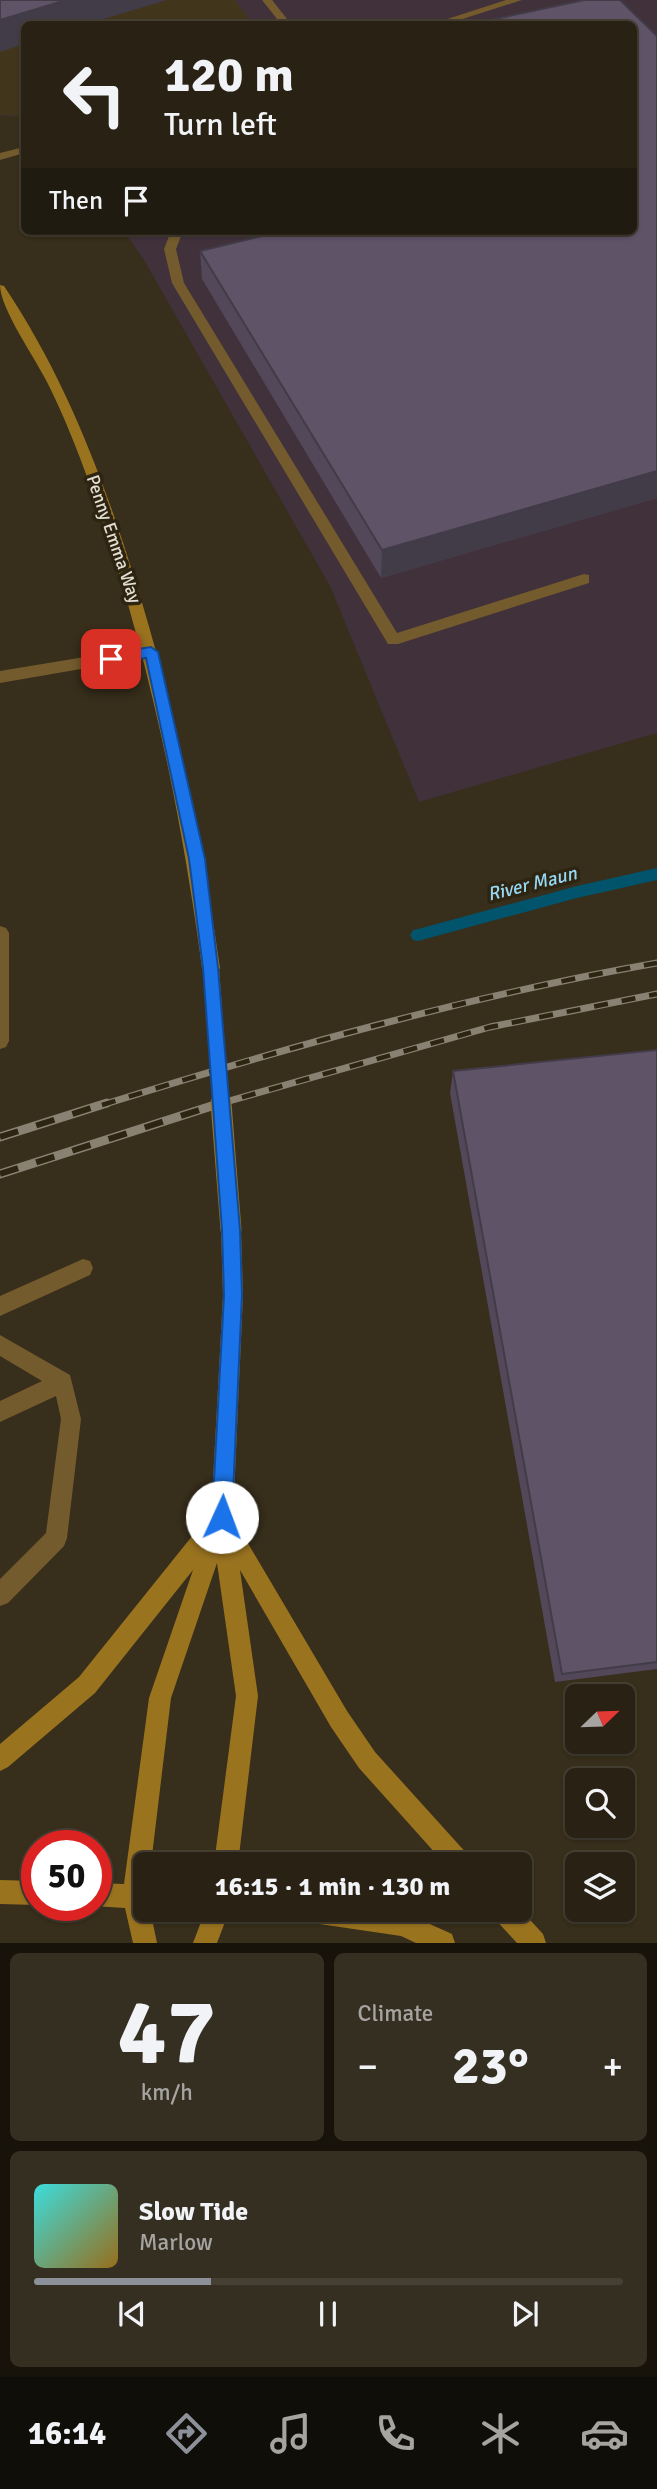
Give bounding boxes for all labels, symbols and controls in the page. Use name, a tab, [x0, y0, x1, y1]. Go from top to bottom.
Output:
text: 120 m	[164, 45, 294, 105]
icon: left	[49, 49, 140, 140]
text: Turn left	[164, 105, 277, 144]
icon: arrive	[117, 182, 155, 220]
text: Then	[49, 185, 103, 217]
street label: Penny Emma Way	[82, 472, 146, 607]
pin	[81, 629, 141, 689]
icon: arrive	[92, 640, 130, 678]
water label: River Maun	[485, 861, 580, 907]
position arrow	[185, 1480, 259, 1554]
north arrow	[565, 1684, 635, 1754]
map controls	[565, 1684, 635, 1922]
button: search	[565, 1768, 635, 1838]
speed limit sign: 50	[21, 1830, 112, 1921]
button: layers	[565, 1852, 635, 1922]
text: 16:15 · 1 min · 130 m	[215, 1871, 450, 1903]
text: 47	[118, 1976, 216, 2089]
text: Climate	[358, 1999, 433, 2028]
text: 23°	[452, 2034, 529, 2098]
text: −	[358, 2043, 378, 2090]
text: +	[602, 2043, 623, 2090]
text: km/h	[141, 2078, 193, 2107]
text: Slow Tide	[139, 2196, 248, 2228]
text: Marlow	[139, 2228, 213, 2257]
icon: previous	[113, 2295, 151, 2333]
icon: pause	[309, 2295, 347, 2333]
icon: next	[506, 2295, 544, 2333]
icon: directions	[162, 2409, 211, 2458]
icon: music	[266, 2409, 315, 2458]
icon: phone	[371, 2409, 420, 2458]
icon: climate	[476, 2409, 525, 2458]
icon: car	[580, 2409, 629, 2458]
text: 16:14	[28, 2414, 106, 2453]

